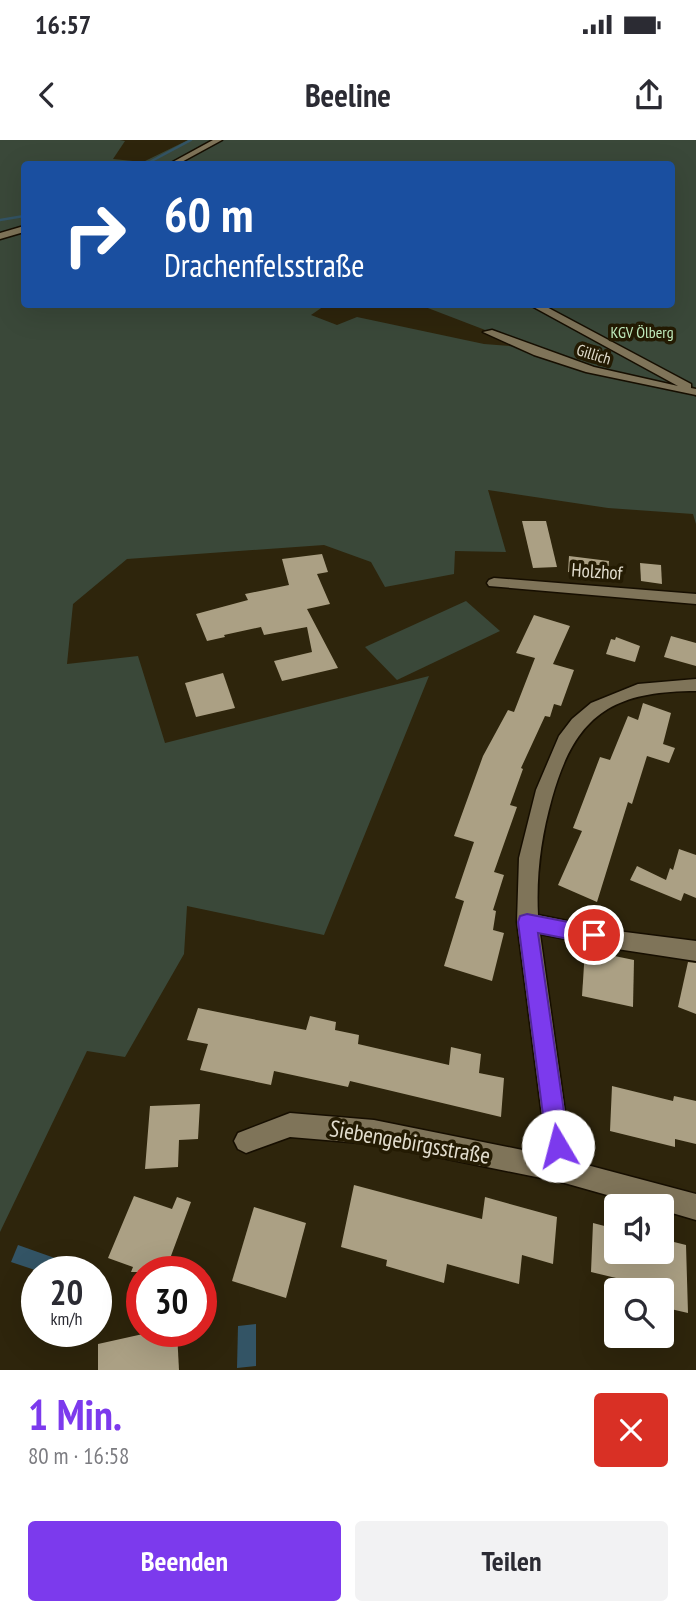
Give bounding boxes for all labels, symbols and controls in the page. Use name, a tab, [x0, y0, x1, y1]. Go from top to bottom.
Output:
text: 16:57	[35, 8, 91, 41]
text: Beeline	[305, 74, 391, 116]
icon: back	[28, 76, 66, 114]
icon: share	[630, 76, 668, 114]
text: 60 m	[164, 182, 253, 246]
icon: right	[49, 189, 140, 280]
text: Drachenfelsstraße	[164, 244, 365, 286]
park label: KGV Ölberg	[610, 322, 674, 342]
street label: Gillich	[574, 339, 614, 369]
street label: Holzhof	[571, 557, 624, 585]
pin	[564, 905, 624, 965]
icon: arrive	[575, 916, 613, 954]
position arrow	[521, 1109, 595, 1183]
street label: Siebengebirgsstraße	[327, 1113, 493, 1170]
map controls	[604, 1194, 674, 1348]
button: sound	[604, 1194, 674, 1264]
speed limit sign: 30	[126, 1256, 217, 1347]
text: 20	[50, 1269, 83, 1315]
button: search	[604, 1278, 674, 1348]
text: km/h	[51, 1307, 82, 1330]
text: 1 Min.	[28, 1387, 122, 1442]
button: close	[594, 1393, 668, 1467]
text: 80 m · 16:58	[28, 1441, 129, 1470]
button: Beenden	[28, 1521, 341, 1601]
button: Teilen	[355, 1521, 668, 1601]

